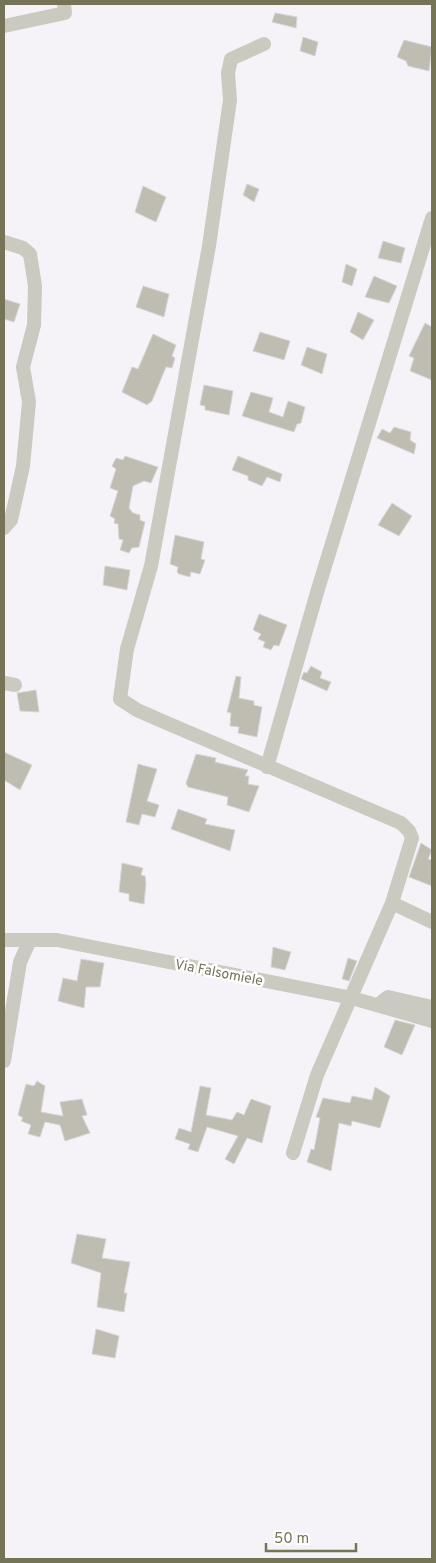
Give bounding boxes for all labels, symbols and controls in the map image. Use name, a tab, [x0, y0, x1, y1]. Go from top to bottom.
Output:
street label: Via Falsomiele	[173, 957, 264, 990]
scale bar	[266, 1520, 356, 1552]
text: 50 m	[274, 1530, 309, 1549]

